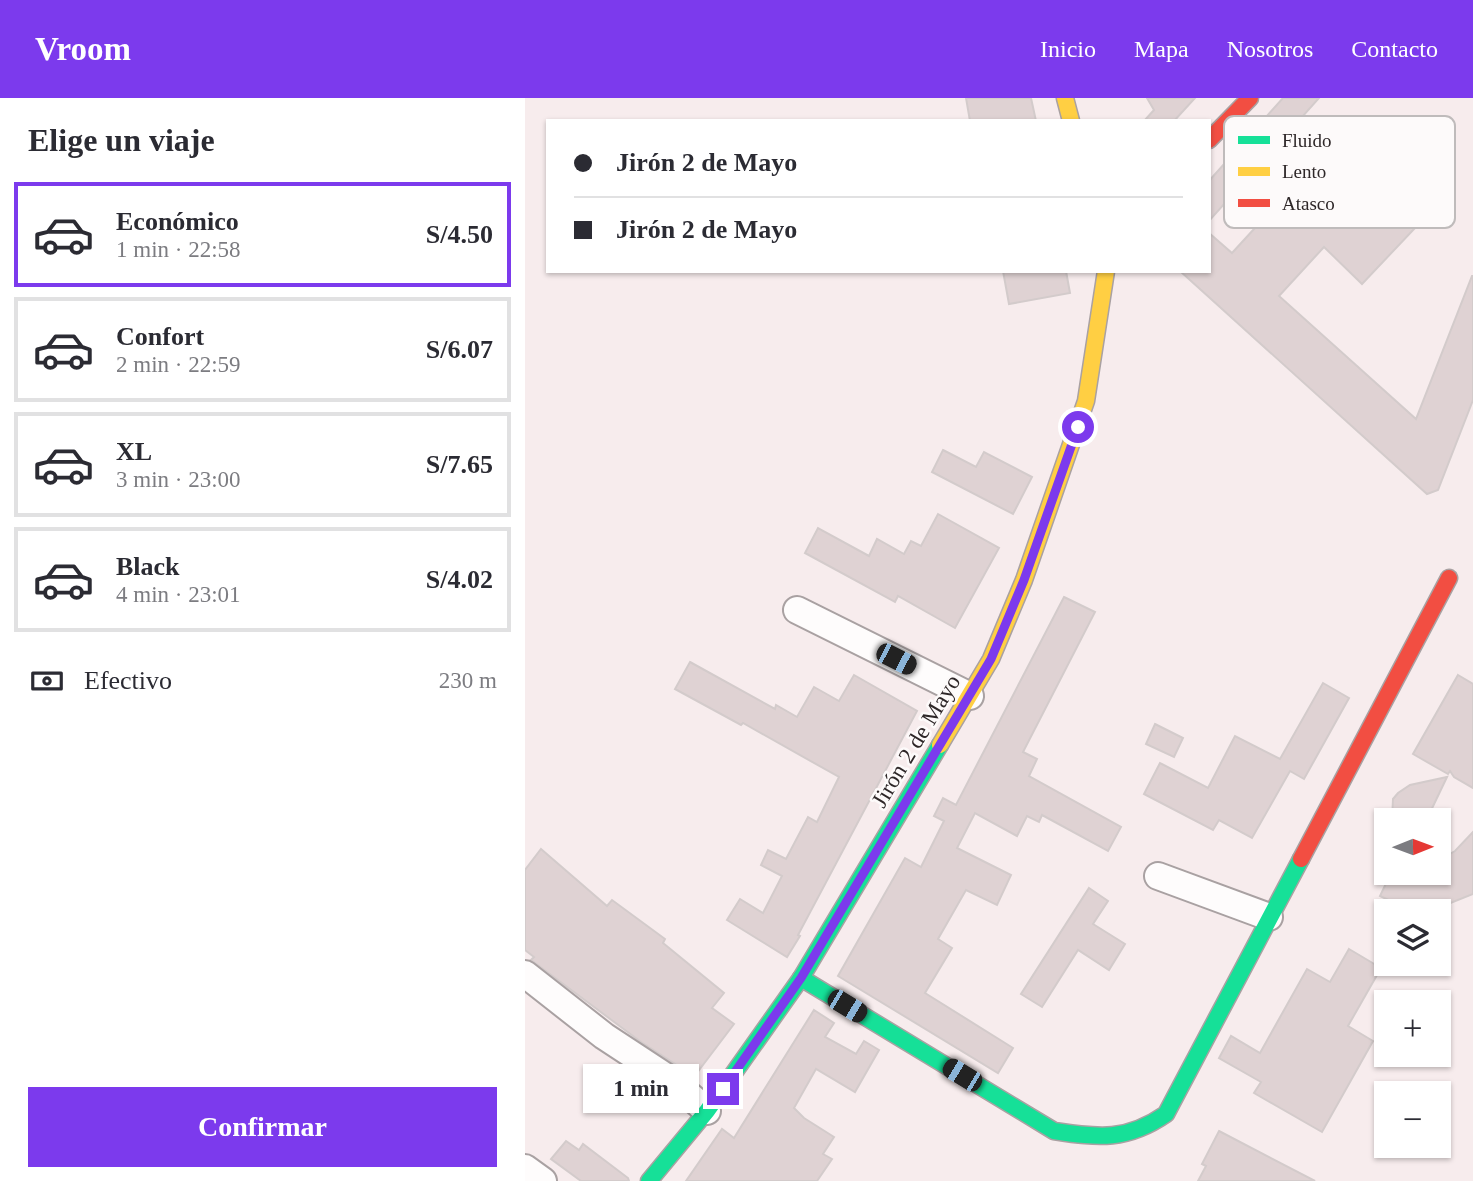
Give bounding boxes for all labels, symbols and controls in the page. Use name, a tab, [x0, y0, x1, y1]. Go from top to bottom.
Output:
text: Vroom	[35, 31, 131, 67]
text: Inicio	[1040, 36, 1096, 62]
text: Mapa	[1134, 36, 1189, 62]
text: Nosotros	[1227, 36, 1313, 62]
text: Contacto	[1351, 36, 1438, 62]
legend	[1224, 116, 1455, 228]
text: Elige un viaje	[28, 122, 215, 158]
text: Fluido	[1282, 130, 1332, 151]
text: Jirón 2 de Mayo	[616, 148, 797, 177]
text: Lento	[1282, 161, 1326, 182]
text: Atasco	[1282, 193, 1335, 214]
icon: car	[32, 203, 95, 266]
text: Económico	[116, 207, 239, 236]
text: Jirón 2 de Mayo	[616, 215, 797, 244]
text: S/4.50	[426, 220, 493, 249]
text: 1 min · 22:58	[116, 237, 241, 262]
icon: car	[32, 318, 95, 381]
text: Confort	[116, 322, 204, 351]
text: S/6.07	[426, 335, 493, 364]
text: 2 min · 22:59	[116, 352, 241, 377]
route start	[1062, 411, 1094, 443]
icon: car	[32, 433, 95, 496]
text: XL	[116, 437, 152, 466]
text: S/7.65	[426, 450, 493, 479]
text: 3 min · 23:00	[116, 467, 241, 492]
icon: car	[32, 548, 95, 611]
text: Black	[116, 552, 180, 581]
text: S/4.02	[426, 565, 493, 594]
text: 4 min · 23:01	[116, 582, 241, 607]
car	[873, 640, 920, 678]
icon: cash	[28, 662, 66, 700]
text: Efectivo	[84, 666, 172, 695]
text: 230 m	[439, 668, 497, 693]
street label: Jirón 2 de Mayo	[867, 670, 965, 812]
north arrow	[1374, 808, 1451, 886]
map controls	[1374, 808, 1451, 1158]
button: layers	[1374, 899, 1451, 976]
car	[824, 986, 871, 1026]
button: +	[1374, 990, 1451, 1067]
car	[939, 1055, 986, 1095]
callout: 1 min	[583, 1065, 699, 1114]
route end	[707, 1073, 739, 1105]
text: 1 min	[613, 1076, 669, 1101]
button: −	[1374, 1081, 1451, 1158]
button: Confirmar	[28, 1087, 497, 1167]

